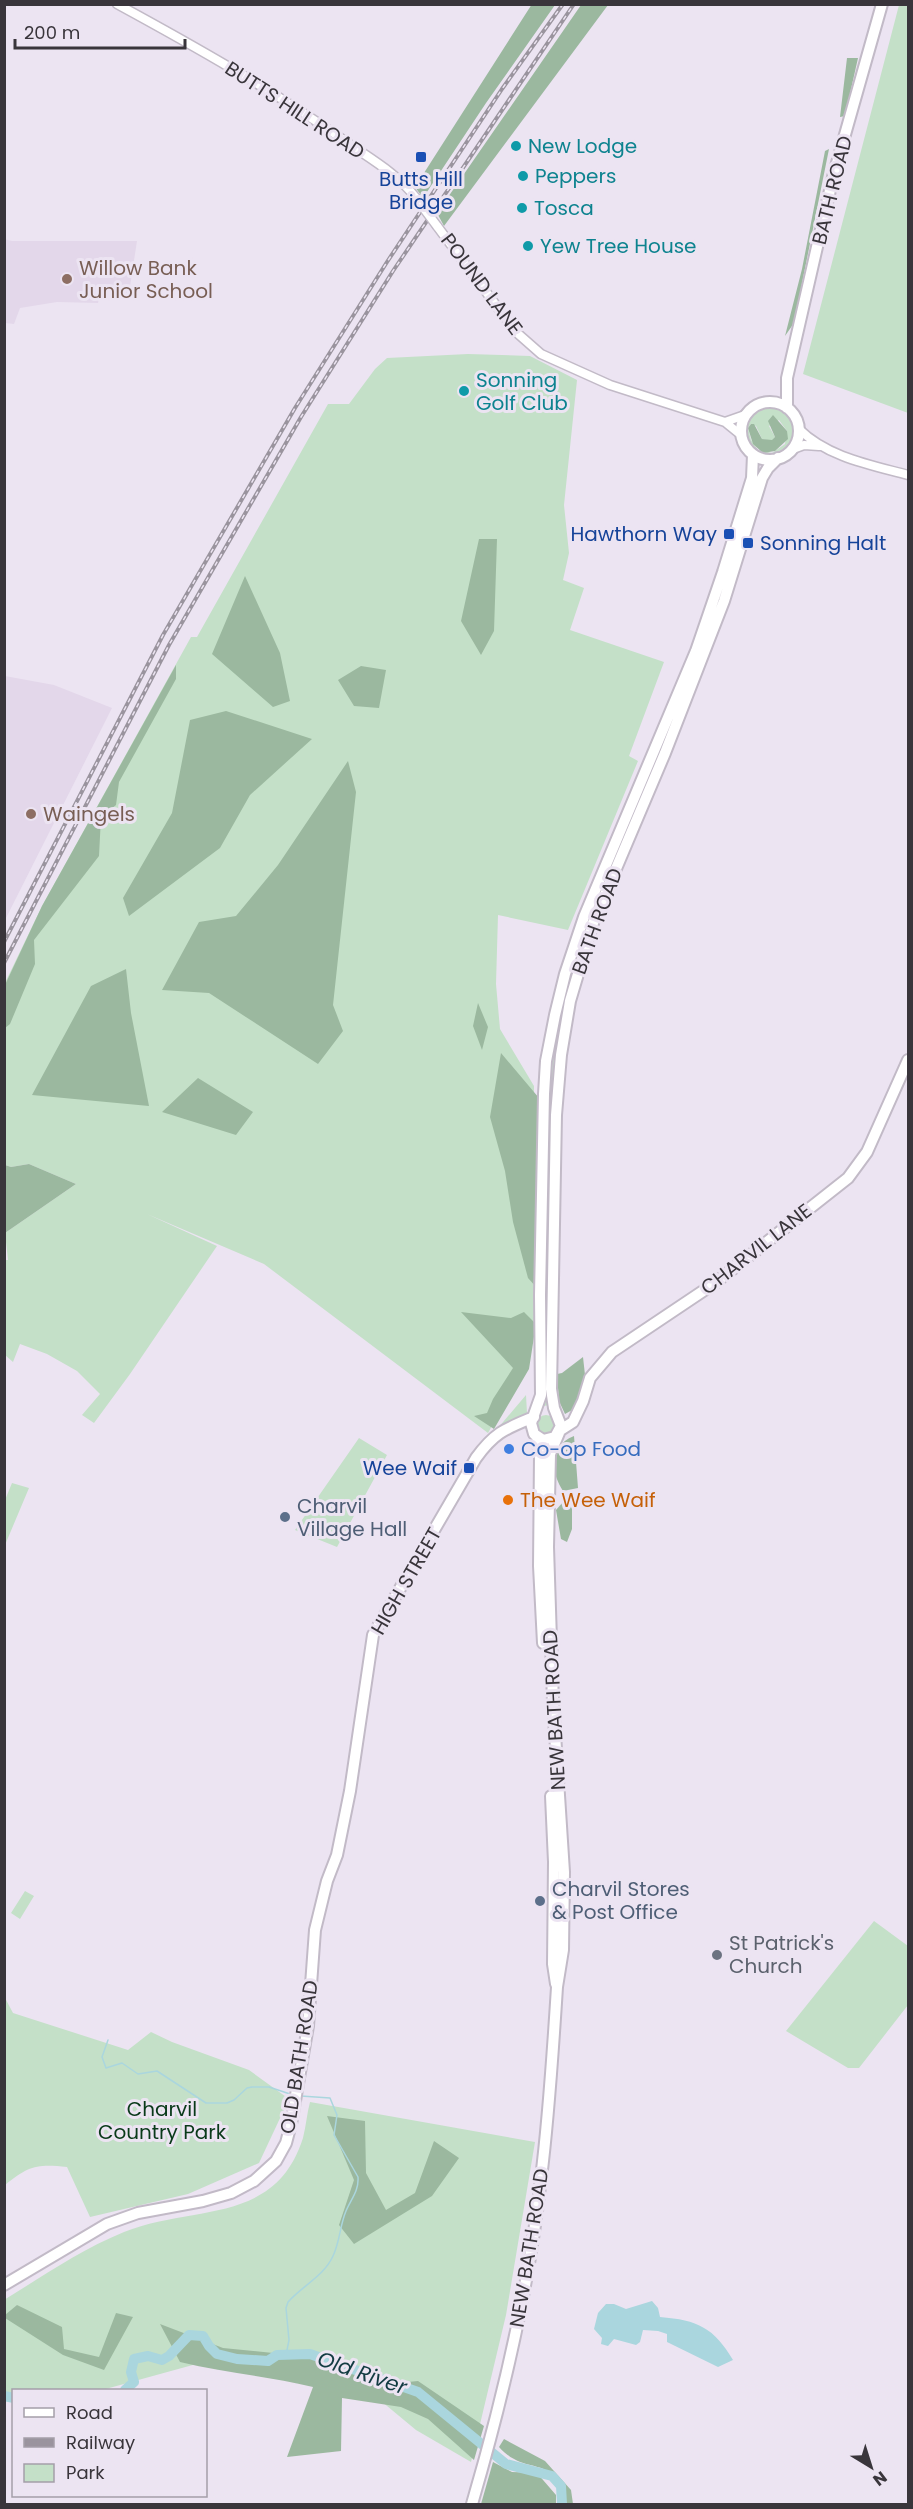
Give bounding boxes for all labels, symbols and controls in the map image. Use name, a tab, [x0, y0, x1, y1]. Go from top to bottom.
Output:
scale bar	[15, 12, 184, 50]
text: 200 m	[24, 20, 80, 45]
street label: BUTTS HILL ROAD	[220, 54, 370, 166]
place label: New Lodge	[528, 132, 637, 160]
street label: BATH ROAD	[805, 133, 859, 247]
marker: New Lodge	[509, 139, 523, 153]
marker: Butts Hill Bridge	[414, 150, 428, 164]
place label: Peppers	[535, 162, 616, 190]
place label: Butts Hill Bridge	[379, 165, 463, 216]
marker: Peppers	[516, 169, 530, 183]
place label: Tosca	[534, 194, 594, 222]
marker: Tosca	[515, 201, 529, 215]
street label: POUND LANE	[434, 227, 530, 341]
place label: Yew Tree House	[540, 232, 697, 260]
marker: Yew Tree House	[521, 239, 535, 253]
place label: Willow Bank Junior School	[79, 254, 213, 305]
marker: Willow Bank Junior School	[60, 272, 74, 286]
place label: Sonning Golf Club	[476, 366, 568, 417]
marker: Sonning Golf Club	[457, 384, 471, 398]
place label: Hawthorn Way	[570, 520, 717, 548]
marker: Hawthorn Way	[722, 527, 736, 541]
place label: Sonning Halt	[760, 529, 886, 557]
marker: Sonning Halt	[741, 536, 755, 550]
place label: Waingels	[43, 800, 135, 828]
marker: Waingels	[24, 807, 38, 821]
street label: BATH ROAD	[565, 864, 629, 978]
street label: CHARVIL LANE	[695, 1197, 817, 1301]
place label: Co-op Food	[521, 1435, 641, 1463]
marker: Co-op Food	[502, 1442, 516, 1456]
place label: Wee Waif	[363, 1454, 457, 1482]
marker: Wee Waif	[462, 1461, 476, 1475]
place label: The Wee Waif	[520, 1486, 656, 1514]
place label: Charvil Village Hall	[297, 1492, 407, 1543]
marker: The Wee Waif	[501, 1493, 515, 1507]
marker: Charvil Village Hall	[278, 1510, 292, 1524]
street label: HIGH STREET	[364, 1522, 448, 1640]
street label: NEW BATH ROAD	[536, 1629, 572, 1791]
place label: Charvil Stores & Post Office	[552, 1875, 690, 1926]
marker: Charvil Stores & Post Office	[533, 1894, 547, 1908]
place label: St Patrick's Church	[729, 1929, 834, 1980]
marker: St Patrick's Church	[710, 1948, 724, 1962]
street label: OLD BATH ROAD	[273, 1978, 325, 2136]
park label: Charvil Country Park	[98, 2095, 227, 2146]
street label: NEW BATH ROAD	[503, 2167, 555, 2329]
water label: Old River	[314, 2344, 412, 2402]
legend	[12, 2389, 207, 2497]
text: Road	[66, 2400, 113, 2425]
text: Railway	[66, 2430, 135, 2455]
north arrow	[841, 2437, 901, 2497]
text: Park	[66, 2460, 105, 2485]
text: N	[868, 2466, 892, 2491]

